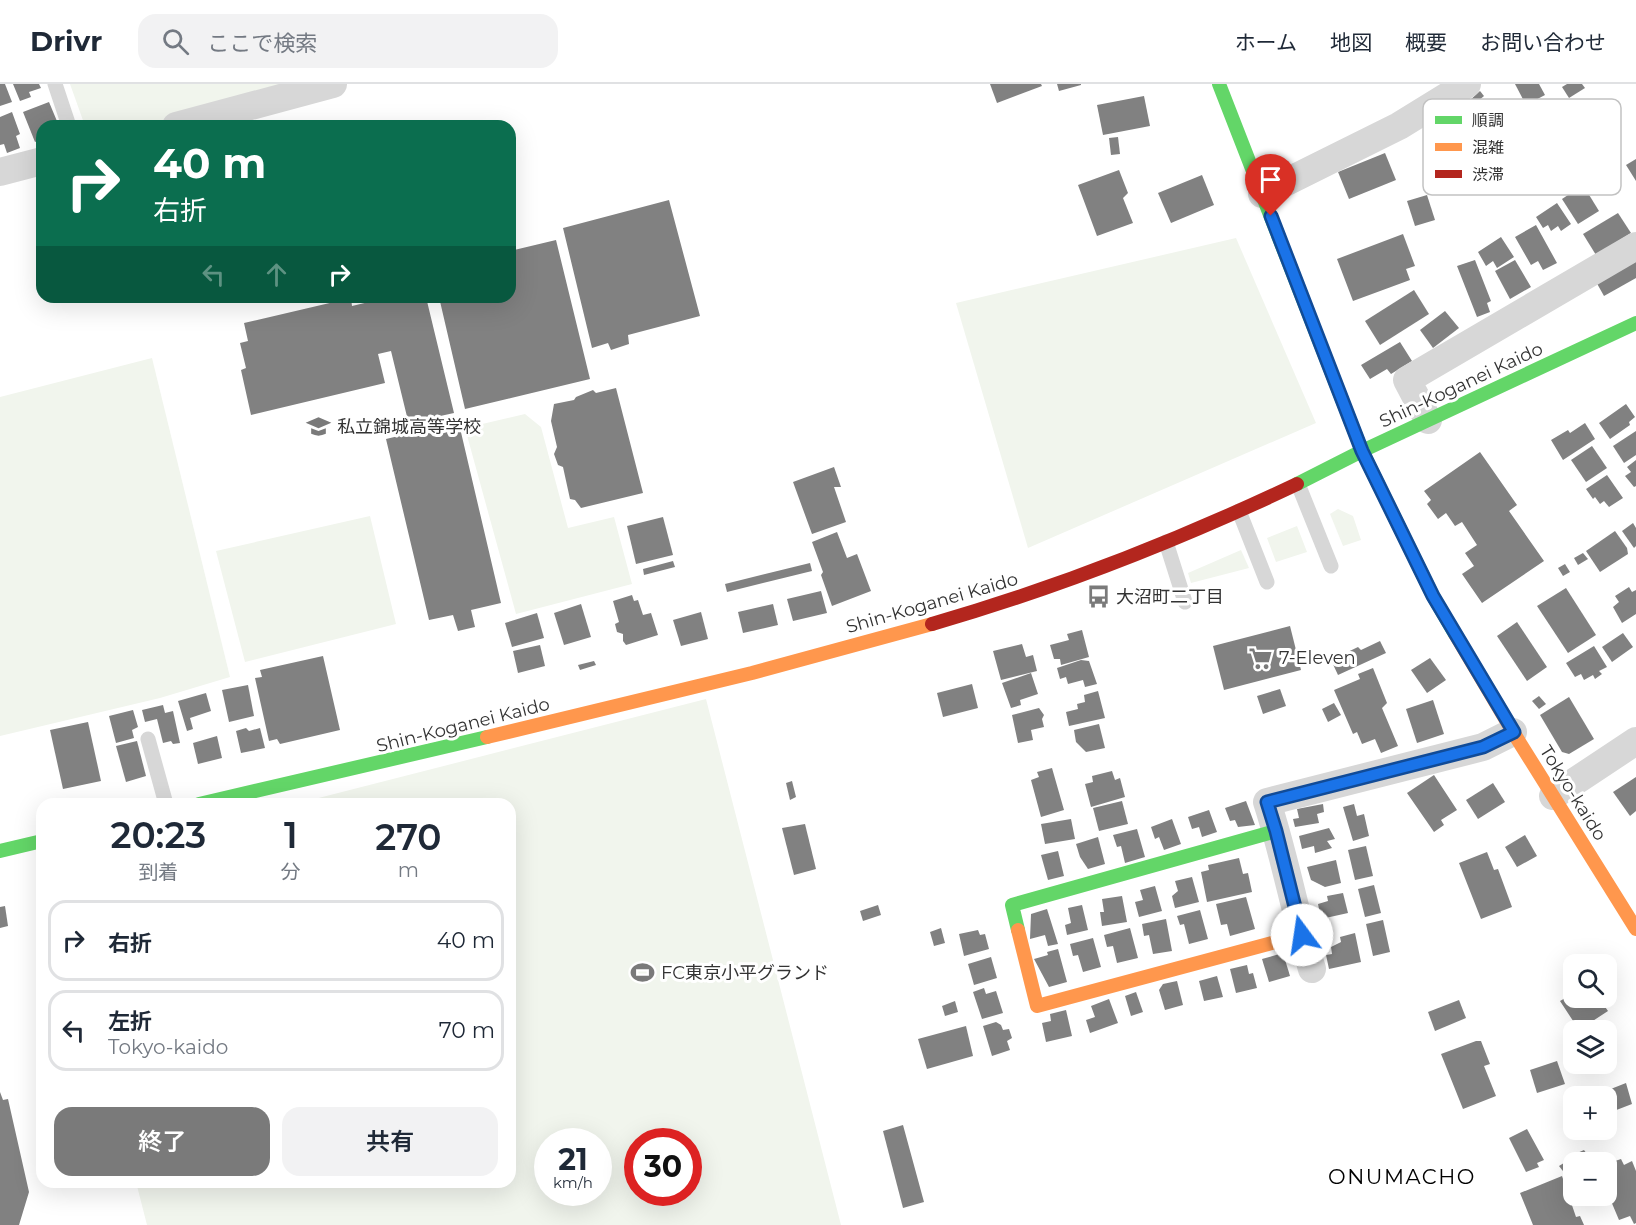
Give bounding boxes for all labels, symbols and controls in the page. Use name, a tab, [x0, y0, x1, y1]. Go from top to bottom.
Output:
search box	[138, 14, 558, 68]
text: Drivr	[30, 24, 102, 58]
icon: search	[159, 25, 192, 58]
text: ここで検索	[207, 30, 317, 57]
text: ホーム	[1235, 30, 1297, 55]
text: 地図	[1330, 30, 1372, 55]
text: 概要	[1405, 30, 1447, 55]
text: お問い合わせ	[1480, 30, 1606, 55]
legend	[1423, 99, 1621, 195]
text: 順調	[1472, 111, 1504, 130]
text: 40 m	[153, 137, 266, 189]
text: 混雑	[1472, 138, 1504, 157]
icon: right	[54, 144, 132, 222]
pin	[1245, 154, 1296, 216]
icon: arrive	[1254, 163, 1287, 196]
text: 渋滞	[1472, 165, 1504, 184]
text: 右折	[153, 194, 207, 227]
icon: left	[197, 258, 230, 291]
icon: ahead	[260, 258, 293, 291]
icon: right	[323, 258, 356, 291]
street label: Shin-Koganei Kaido	[1376, 337, 1546, 433]
school or university icon: 私立錦城高等学校	[306, 414, 332, 440]
place label: 私立錦城高等学校	[337, 416, 481, 438]
street label: Shin-Koganei Kaido	[843, 568, 1021, 638]
bus stop icon: 大沼町二丁目	[1085, 584, 1111, 610]
place label: 大沼町二丁目	[1116, 586, 1224, 608]
supermarket icon: 7-Eleven	[1248, 645, 1274, 671]
place label: 7-Eleven	[1279, 647, 1356, 669]
street label: Shin-Koganei Kaido	[374, 693, 552, 757]
street label: Tokyo-kaido	[1535, 741, 1611, 845]
text: 20:23	[110, 813, 206, 857]
text: 1	[284, 813, 298, 857]
text: 270	[375, 815, 442, 859]
text: m	[398, 858, 419, 882]
text: 到着	[138, 860, 178, 884]
text: 分	[281, 860, 301, 884]
position arrow	[1270, 903, 1334, 967]
icon: right	[57, 924, 90, 957]
text: 40 m	[437, 927, 495, 954]
text: 右折	[108, 930, 152, 957]
map controls	[1563, 954, 1617, 1206]
button: search	[1563, 954, 1617, 1008]
sports icon: FC東京小平グランド	[630, 960, 656, 986]
place label: FC東京小平グランド	[661, 962, 829, 984]
text: 左折	[108, 1008, 152, 1035]
icon: left	[57, 1014, 90, 1047]
text: 70 m	[439, 1017, 495, 1044]
button: layers	[1563, 1020, 1617, 1074]
text: Tokyo-kaido	[108, 1035, 228, 1059]
button: +	[1563, 1086, 1617, 1140]
button: 終了	[54, 1107, 270, 1176]
button: 共有	[282, 1107, 498, 1176]
speed limit sign: 30	[624, 1128, 702, 1206]
text: 21	[558, 1141, 588, 1178]
button: −	[1563, 1152, 1617, 1206]
district label: ONUMACHO	[1328, 1164, 1476, 1189]
text: km/h	[553, 1173, 593, 1192]

